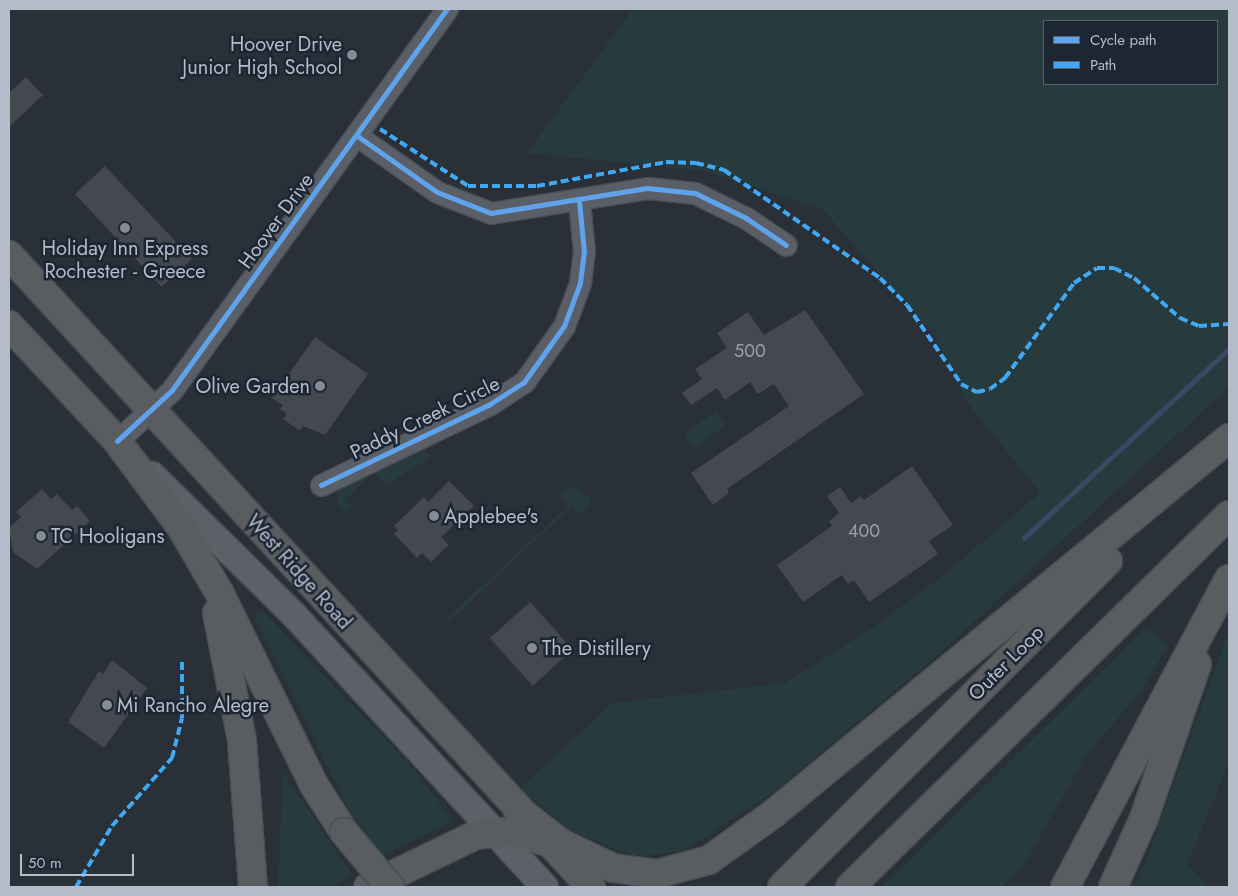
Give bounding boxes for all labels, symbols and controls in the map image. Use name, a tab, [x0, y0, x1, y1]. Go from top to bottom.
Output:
legend	[1043, 20, 1218, 85]
text: Cycle path	[1090, 29, 1157, 51]
place label: Hoover Drive Junior High School	[182, 32, 342, 79]
marker: Hoover Drive Junior High School	[346, 49, 358, 61]
text: Path	[1090, 54, 1116, 76]
street label: Hoover Drive	[233, 169, 319, 273]
marker: Holiday Inn Express Rochester - Greece	[119, 222, 131, 234]
place label: Holiday Inn Express Rochester - Greece	[42, 236, 208, 283]
house number: 500	[734, 340, 766, 362]
street label: Paddy Creek Circle	[346, 371, 504, 465]
place label: Olive Garden	[195, 374, 310, 398]
marker: Olive Garden	[314, 380, 326, 392]
place label: Applebee's	[444, 504, 538, 528]
street label: West Ridge Road	[241, 510, 357, 634]
marker: Applebee's	[428, 510, 440, 522]
house number: 400	[848, 520, 880, 542]
place label: TC Hooligans	[51, 524, 165, 548]
marker: TC Hooligans	[35, 530, 47, 542]
street label: Outer Loop	[963, 620, 1049, 706]
place label: The Distillery	[542, 636, 651, 660]
marker: The Distillery	[526, 642, 538, 654]
place label: Mi Rancho Alegre	[117, 693, 269, 717]
marker: Mi Rancho Alegre	[101, 699, 113, 711]
scale bar	[22, 844, 136, 876]
text: 50 m	[28, 852, 62, 874]

